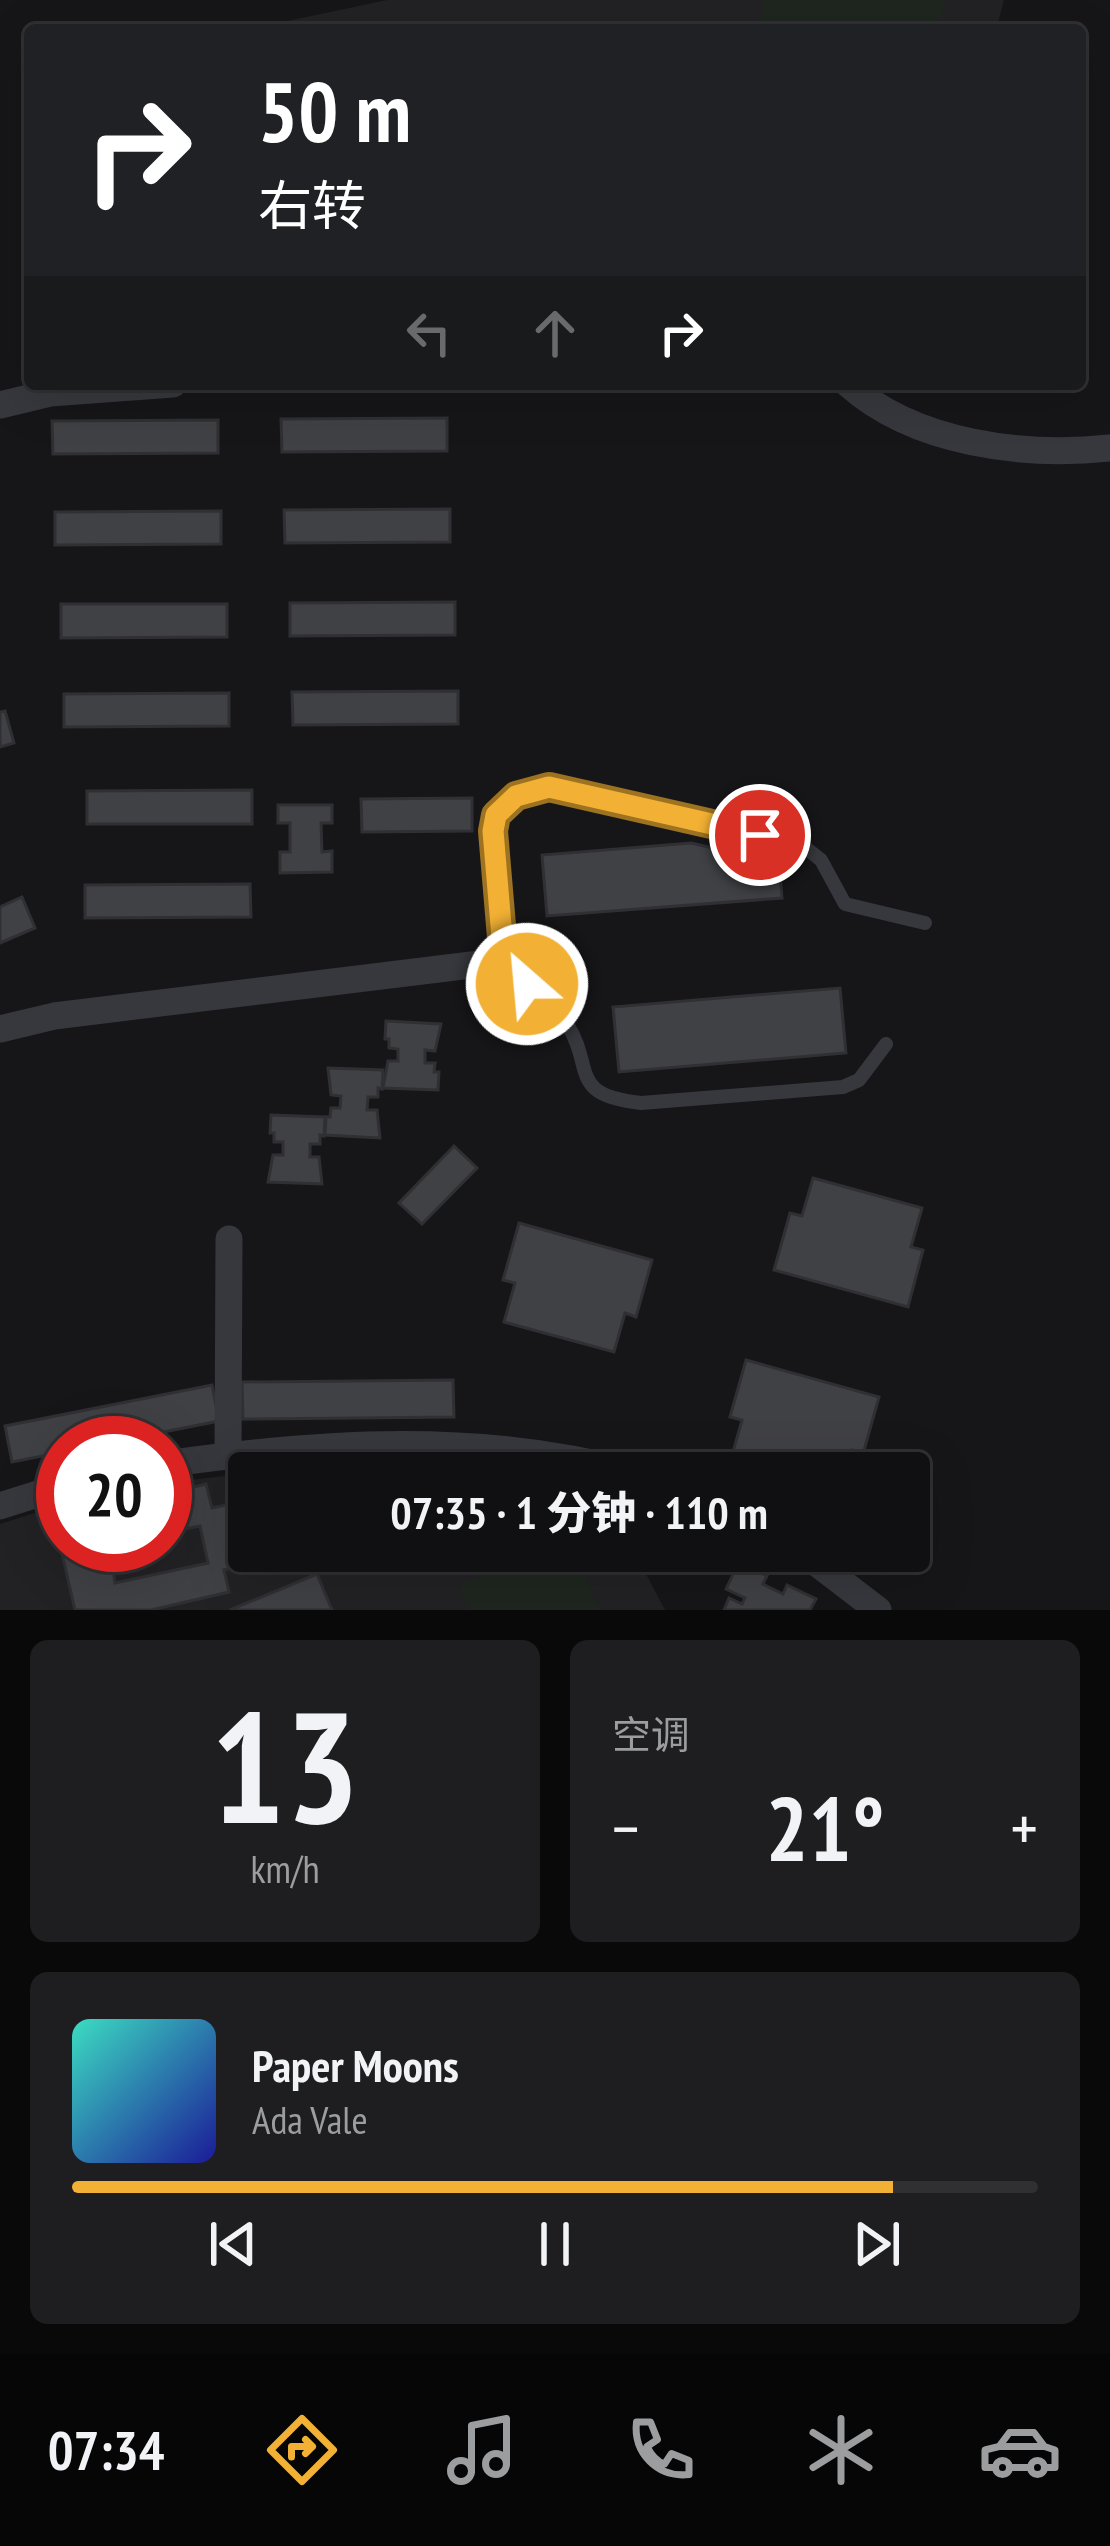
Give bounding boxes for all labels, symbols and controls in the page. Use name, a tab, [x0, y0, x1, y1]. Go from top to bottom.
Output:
text: 50 m	[258, 56, 411, 165]
icon: right	[60, 72, 216, 228]
text: 右转	[258, 170, 366, 240]
icon: left	[396, 300, 462, 366]
icon: ahead	[522, 300, 588, 366]
icon: right	[648, 300, 714, 366]
pin	[709, 784, 811, 886]
icon: arrive	[727, 802, 793, 868]
position arrow	[464, 921, 590, 1047]
speed limit sign: 20	[36, 1416, 192, 1572]
text: 07:35 · 1 分钟 · 110 m	[390, 1483, 768, 1541]
text: 13	[210, 1664, 360, 1866]
text: 空调	[612, 1709, 690, 1760]
text: 21°	[766, 1769, 884, 1886]
text: −	[612, 1785, 639, 1870]
text: +	[1011, 1785, 1038, 1870]
text: km/h	[250, 1843, 320, 1894]
text: Paper Moons	[252, 2036, 459, 2094]
text: Ada Vale	[252, 2094, 368, 2145]
icon: previous	[200, 2211, 266, 2277]
icon: pause	[522, 2211, 588, 2277]
icon: next	[844, 2211, 910, 2277]
icon: directions	[260, 2408, 344, 2492]
icon: music	[440, 2408, 524, 2492]
icon: phone	[619, 2408, 703, 2492]
icon: climate	[799, 2408, 883, 2492]
icon: car	[978, 2408, 1062, 2492]
text: 07:34	[48, 2415, 165, 2485]

